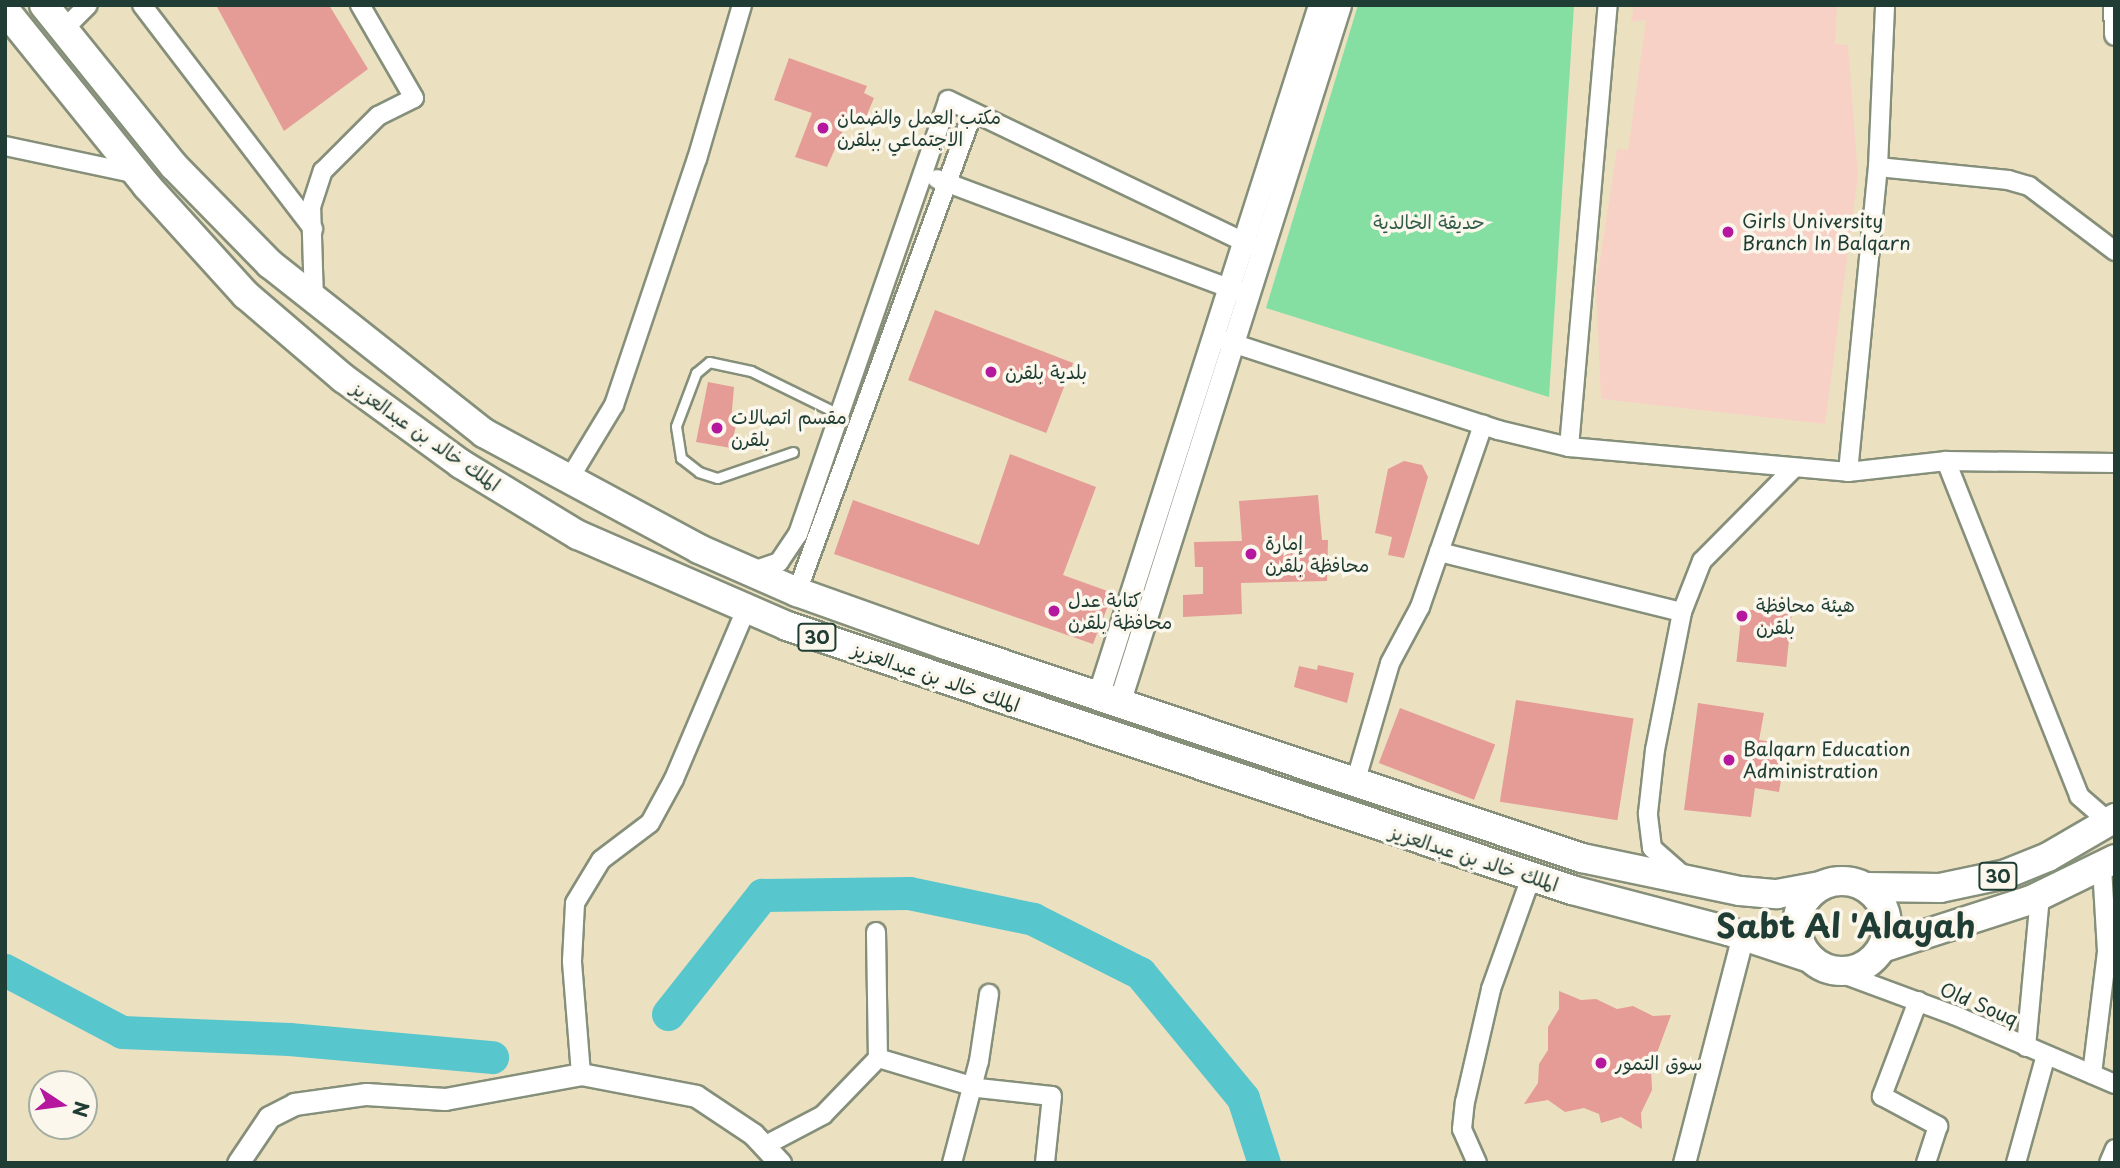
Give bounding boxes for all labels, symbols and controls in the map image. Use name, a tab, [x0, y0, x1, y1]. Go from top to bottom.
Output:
place label: مكتب العمل والضمان الاجتماعي ببلقرن	[837, 106, 1001, 150]
marker: مكتب العمل والضمان الاجتماعي ببلقرن	[815, 120, 831, 136]
place label: Girls University Branch In Balqarn	[1742, 210, 1909, 254]
park label: حديقة الخالدية	[1373, 211, 1485, 233]
marker: Girls University Branch In Balqarn	[1720, 224, 1736, 240]
place label: بلدية بلقرن	[1005, 361, 1087, 383]
marker: بلدية بلقرن	[983, 364, 999, 380]
street label: الملك خالد بن عبدالعزيز	[347, 376, 505, 496]
place label: مقسم اتصالات بلقرن	[731, 406, 847, 450]
marker: مقسم اتصالات بلقرن	[709, 420, 725, 436]
place label: إمارة محافظة بلقرن	[1265, 532, 1369, 576]
marker: إمارة محافظة بلقرن	[1243, 546, 1259, 562]
place label: كتابة عدل محافظة بلقرن	[1068, 589, 1172, 633]
place label: هيئة محافظة بلقرن	[1756, 594, 1855, 638]
marker: كتابة عدل محافظة بلقرن	[1046, 603, 1062, 619]
marker: هيئة محافظة بلقرن	[1734, 608, 1750, 624]
road number: 30	[796, 622, 838, 652]
street label: الملك خالد بن عبدالعزيز	[849, 638, 1023, 716]
place label: Balqarn Education Administration	[1743, 738, 1910, 782]
marker: Balqarn Education Administration	[1721, 752, 1737, 768]
street label: الملك خالد بن عبدالعزيز	[1387, 820, 1561, 896]
road number: 30	[1977, 862, 2019, 890]
district label: Sabt Al 'Alayah	[1715, 905, 1977, 945]
street label: Old Souq	[1936, 977, 2022, 1031]
place label: سوق التمور	[1615, 1052, 1702, 1074]
marker: سوق التمور	[1593, 1055, 1609, 1071]
north arrow	[28, 1070, 98, 1140]
text: N	[66, 1099, 97, 1120]

